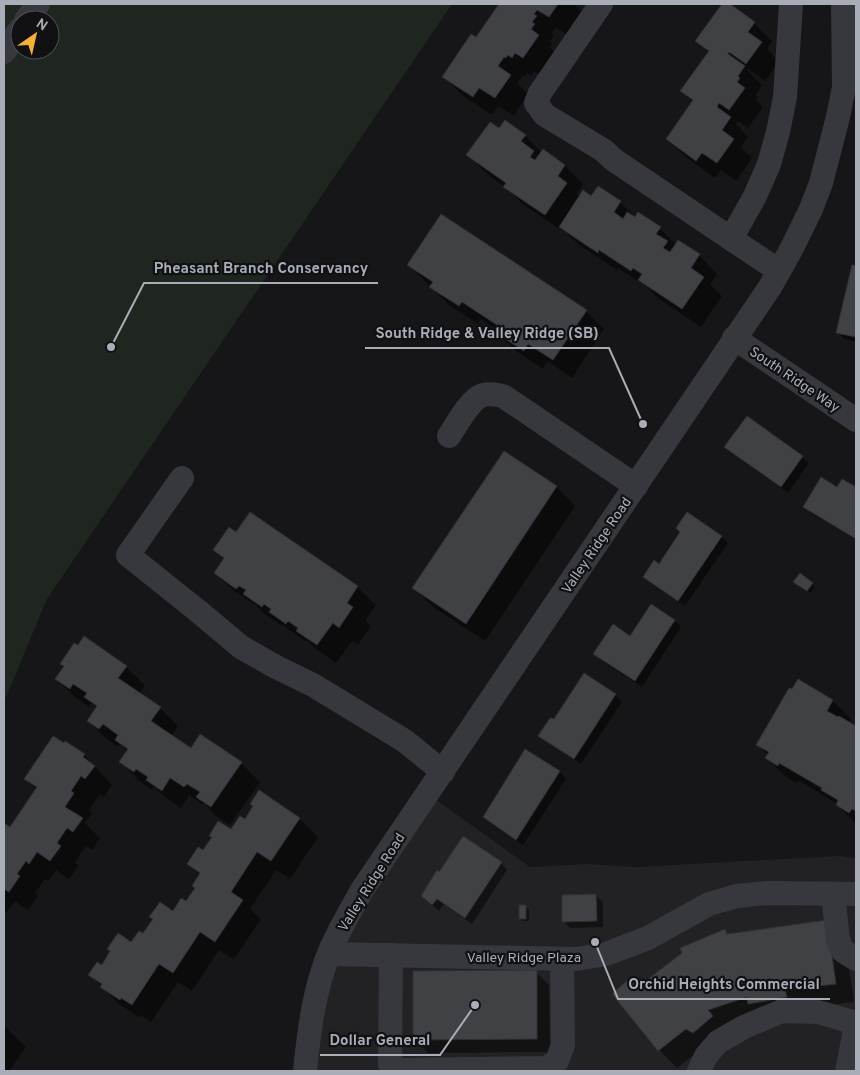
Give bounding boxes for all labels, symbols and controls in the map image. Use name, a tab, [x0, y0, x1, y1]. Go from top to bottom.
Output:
north arrow	[10, 10, 60, 60]
text: N	[33, 16, 50, 35]
callout: Pheasant Branch Conservancy	[144, 253, 378, 283]
text: Pheasant Branch Conservancy	[154, 260, 369, 279]
callout: South Ridge & Valley Ridge (SB)	[365, 318, 609, 348]
text: South Ridge & Valley Ridge (SB)	[376, 325, 598, 344]
street label: South Ridge Way	[746, 344, 843, 417]
street label: Valley Ridge Road	[559, 494, 636, 597]
street label: Valley Ridge Road	[335, 831, 409, 935]
street label: Valley Ridge Plaza	[467, 950, 581, 967]
callout: Orchid Heights Commercial	[618, 969, 830, 999]
text: Orchid Heights Commercial	[628, 976, 820, 995]
callout: Dollar General	[320, 1025, 440, 1055]
text: Dollar General	[330, 1032, 430, 1051]

